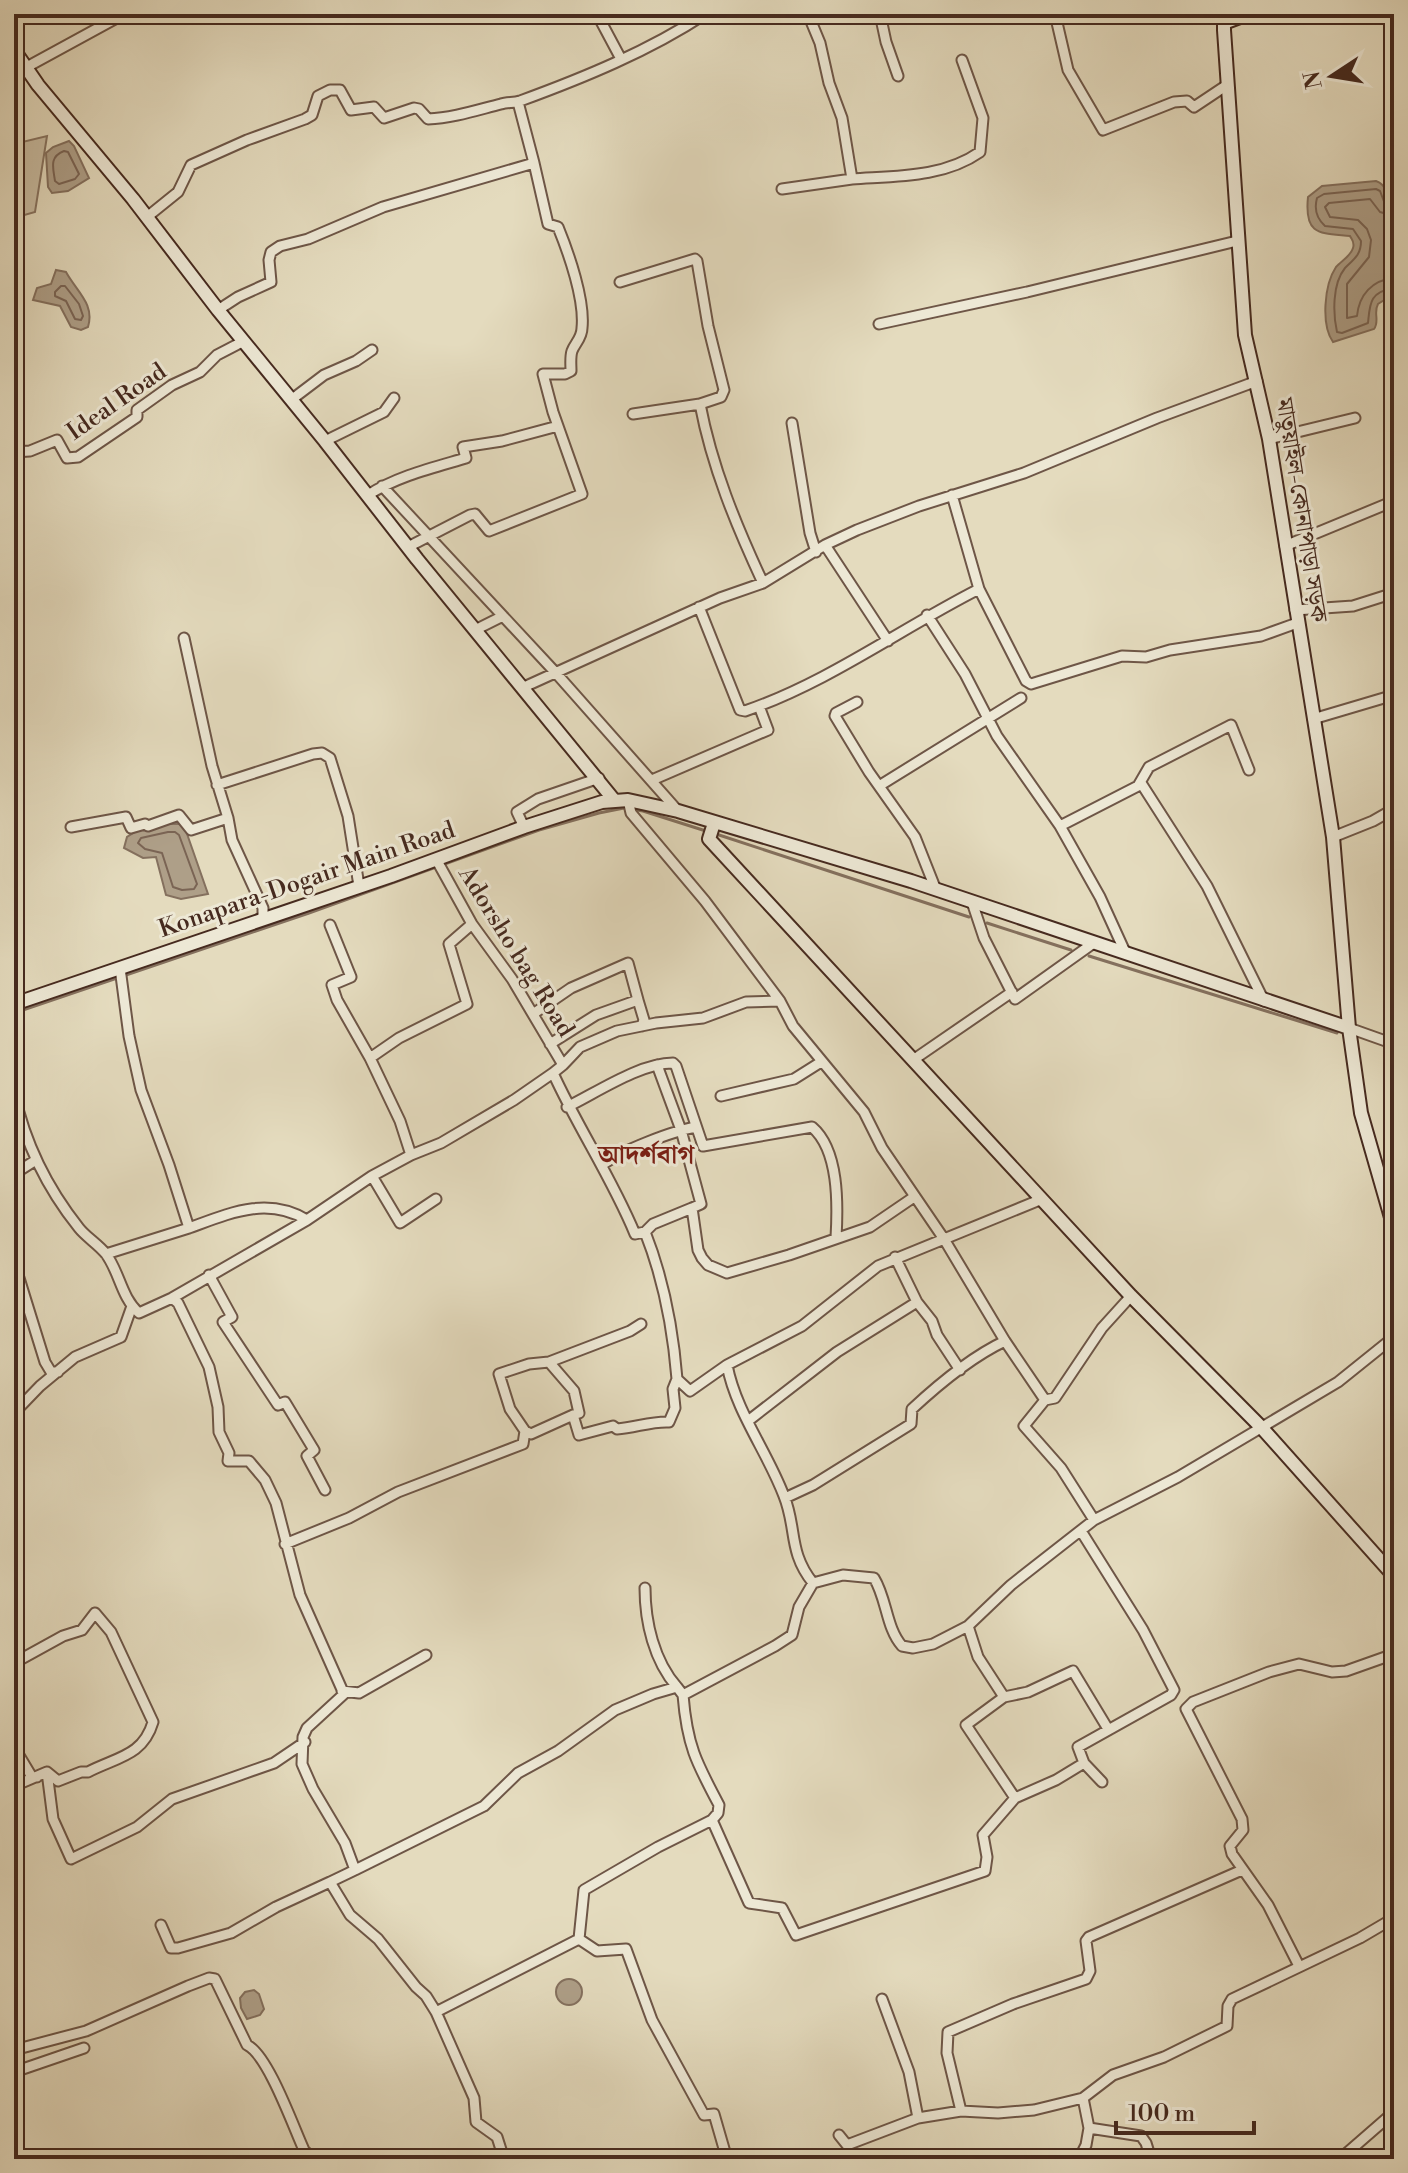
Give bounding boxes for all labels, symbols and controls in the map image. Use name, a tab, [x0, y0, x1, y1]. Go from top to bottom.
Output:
north arrow	[1292, 36, 1372, 116]
text: N	[1299, 68, 1329, 91]
street label: Ideal Road	[61, 357, 173, 447]
street label: মাতুয়াইল-কোনাপাড়া সড়ক	[1268, 395, 1335, 625]
street label: Konapara-Dogair Main Road	[155, 815, 459, 945]
street label: Adorsho bag Road	[451, 860, 581, 1043]
district label: আদর্শবাগ	[597, 1139, 696, 1171]
scale bar	[1116, 2085, 1254, 2135]
text: 100 m	[1128, 2099, 1195, 2129]

